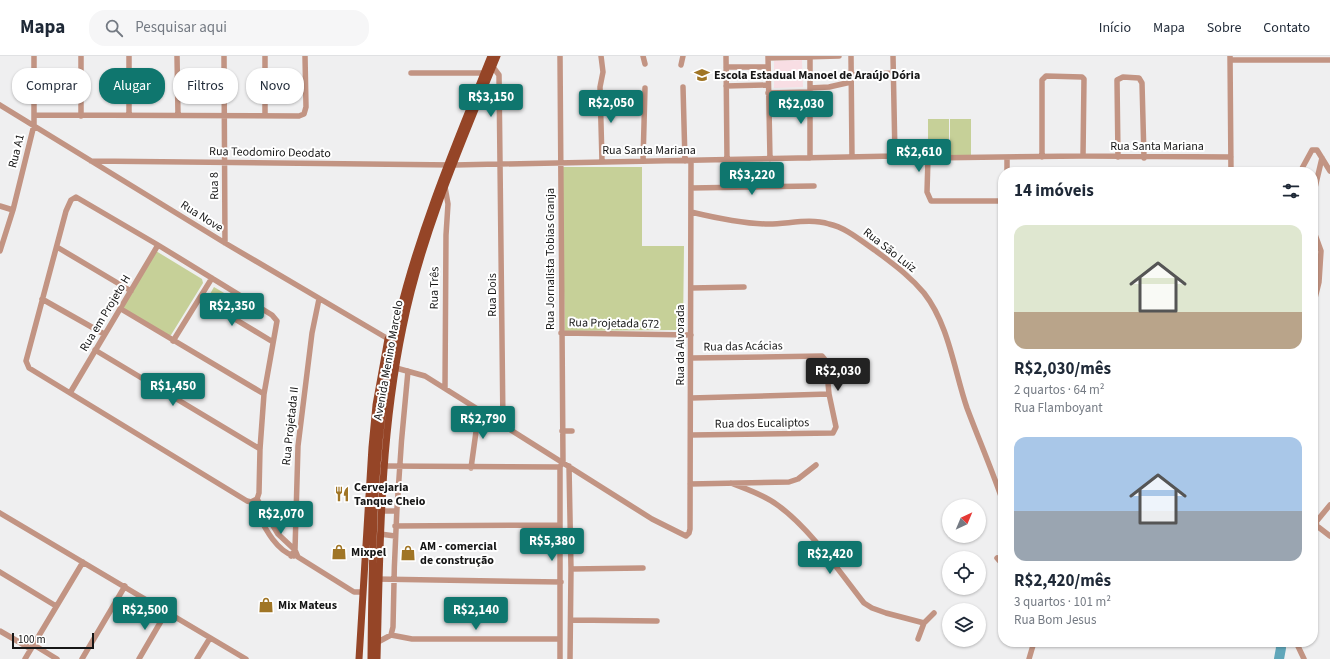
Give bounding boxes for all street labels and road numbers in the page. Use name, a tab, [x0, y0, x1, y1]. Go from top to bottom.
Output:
street label: Rua A1	[4, 132, 29, 170]
street label: Rua Santa Mariana	[1110, 138, 1204, 155]
street label: Rua Santa Mariana	[602, 142, 696, 159]
street label: Rua Teodomiro Deodato	[209, 143, 331, 162]
street label: Rua 8	[206, 172, 223, 200]
street label: Rua Jornalista Tobias Granja	[542, 188, 559, 330]
street label: Rua Nove	[177, 197, 226, 236]
street label: Rua São Luiz	[859, 224, 920, 277]
street label: Rua Três	[426, 267, 443, 310]
street label: Rua em Projeto H	[76, 272, 135, 355]
street label: Rua Dois	[484, 273, 501, 317]
street label: Avenida Menino Marcelo	[370, 299, 407, 422]
street label: Rua da Alvorada	[672, 304, 689, 386]
street label: Rua Projetada 672	[568, 314, 660, 333]
street label: Rua das Acácias	[703, 337, 783, 356]
street label: Rua Projetada II	[278, 386, 303, 466]
street label: Rua dos Eucaliptos	[715, 414, 809, 433]

